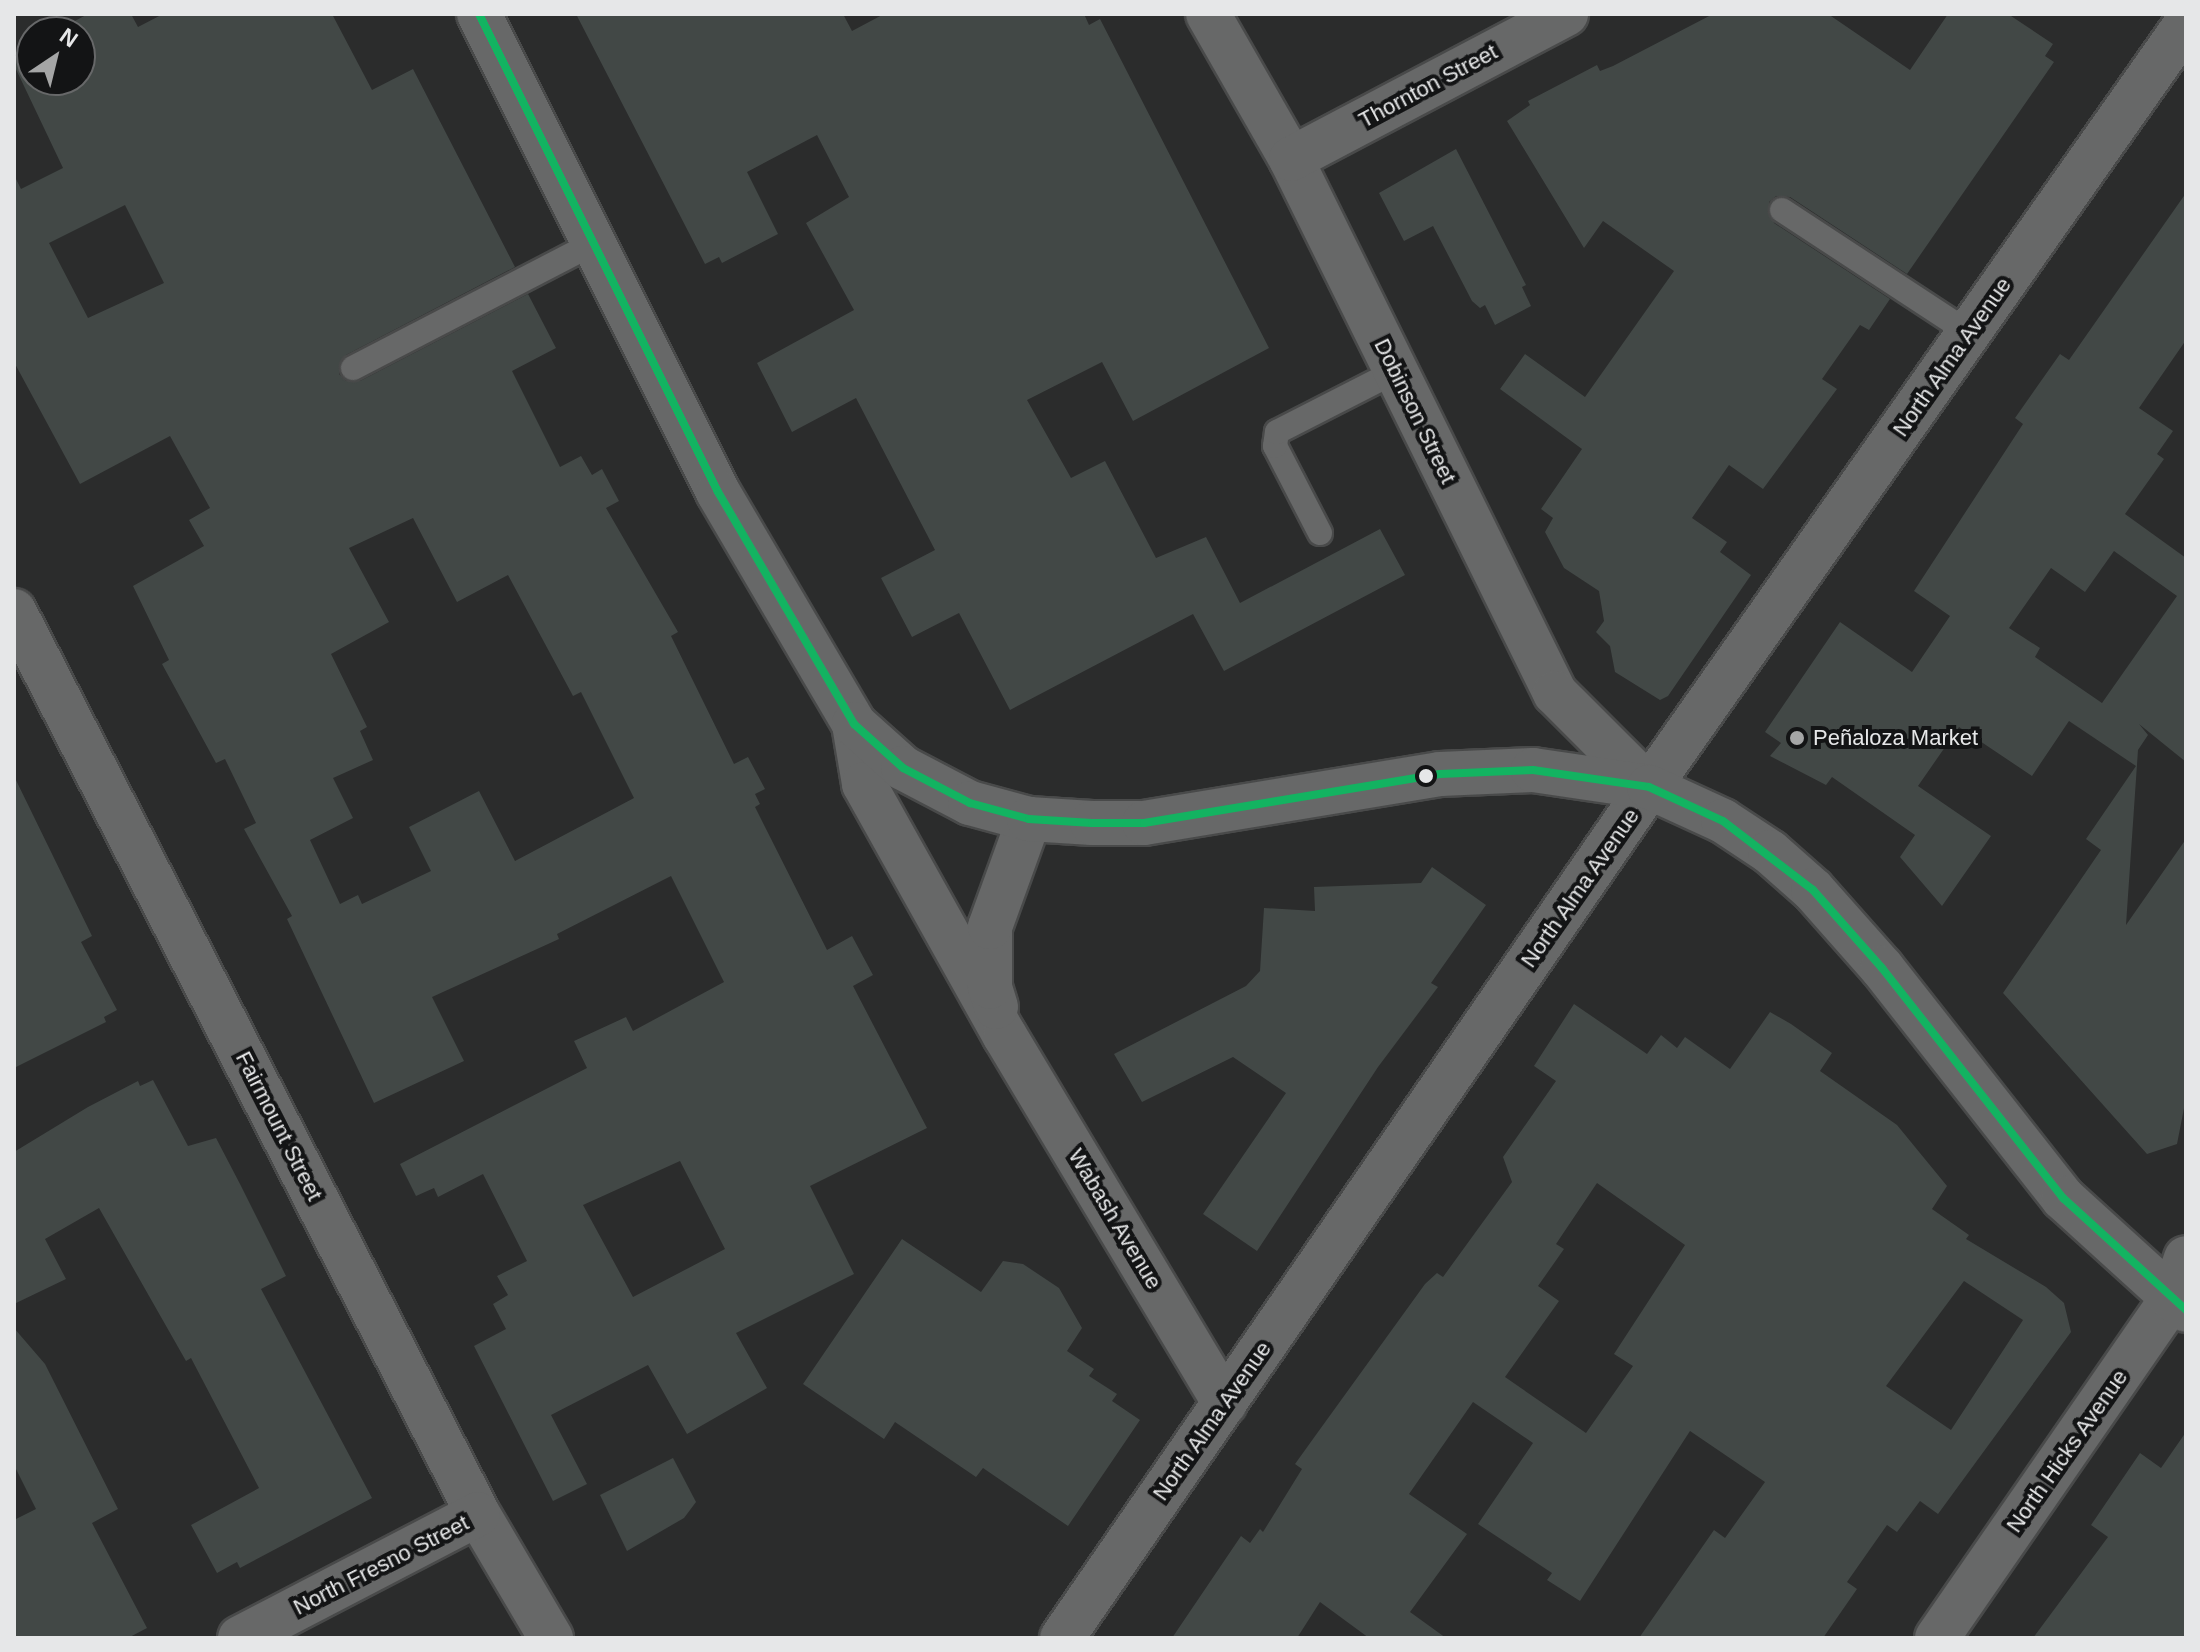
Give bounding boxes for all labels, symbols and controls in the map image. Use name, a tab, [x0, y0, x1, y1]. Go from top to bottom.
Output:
north arrow	[16, 16, 96, 96]
text: N	[55, 23, 83, 52]
street label: Thornton Street	[1354, 38, 1502, 134]
street label: North Alma Avenue	[1887, 271, 2017, 443]
street label: Dobinson Street	[1369, 334, 1461, 488]
place label: Peñaloza Market	[1813, 725, 1978, 751]
marker: Peñaloza Market	[1788, 729, 1806, 747]
unlabelled marker	[1418, 768, 1434, 784]
street label: North Alma Avenue	[1515, 802, 1645, 974]
street label: Fairmount Street	[230, 1047, 328, 1205]
street label: Wabash Avenue	[1062, 1144, 1168, 1294]
street label: North Alma Avenue	[1147, 1335, 1277, 1507]
street label: North Hicks Avenue	[2001, 1364, 2133, 1538]
street label: North Fresno Street	[289, 1509, 473, 1621]

